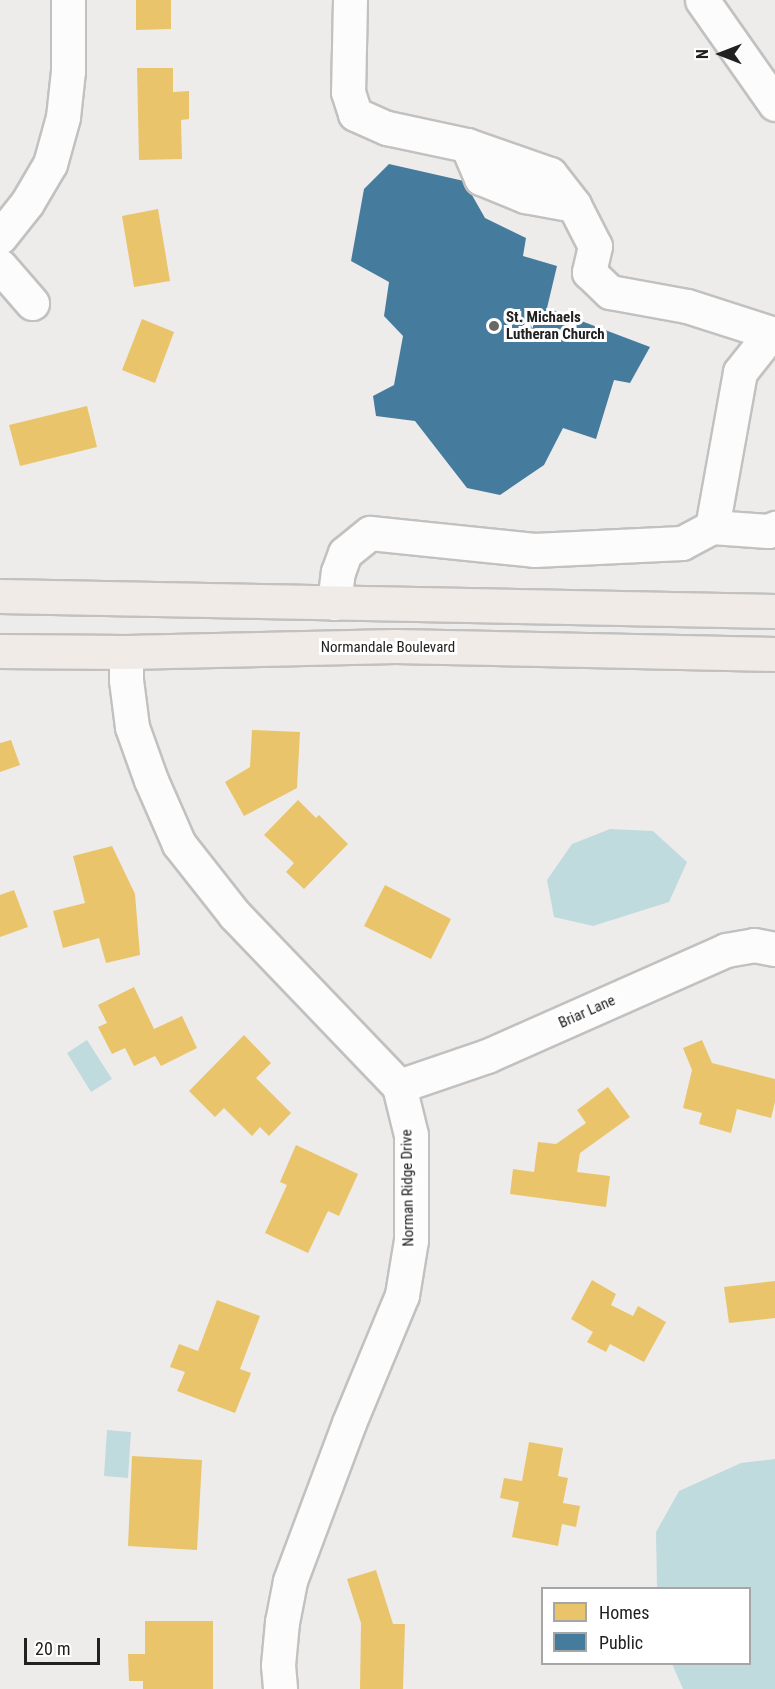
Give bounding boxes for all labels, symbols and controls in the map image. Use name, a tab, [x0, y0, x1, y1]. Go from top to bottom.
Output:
north arrow	[691, 24, 751, 84]
text: N	[693, 49, 712, 59]
place label: St. Michaels Lutheran Church	[506, 308, 605, 343]
marker: St. Michaels Lutheran Church	[487, 319, 501, 333]
street label: Normandale Boulevard	[321, 639, 455, 657]
street label: Briar Lane	[556, 992, 618, 1032]
street label: Norman Ridge Drive	[398, 1129, 418, 1247]
legend	[541, 1587, 751, 1665]
text: Homes	[599, 1602, 649, 1623]
scale bar	[27, 1626, 104, 1664]
text: Public	[599, 1632, 643, 1653]
text: 20 m	[35, 1638, 70, 1659]

